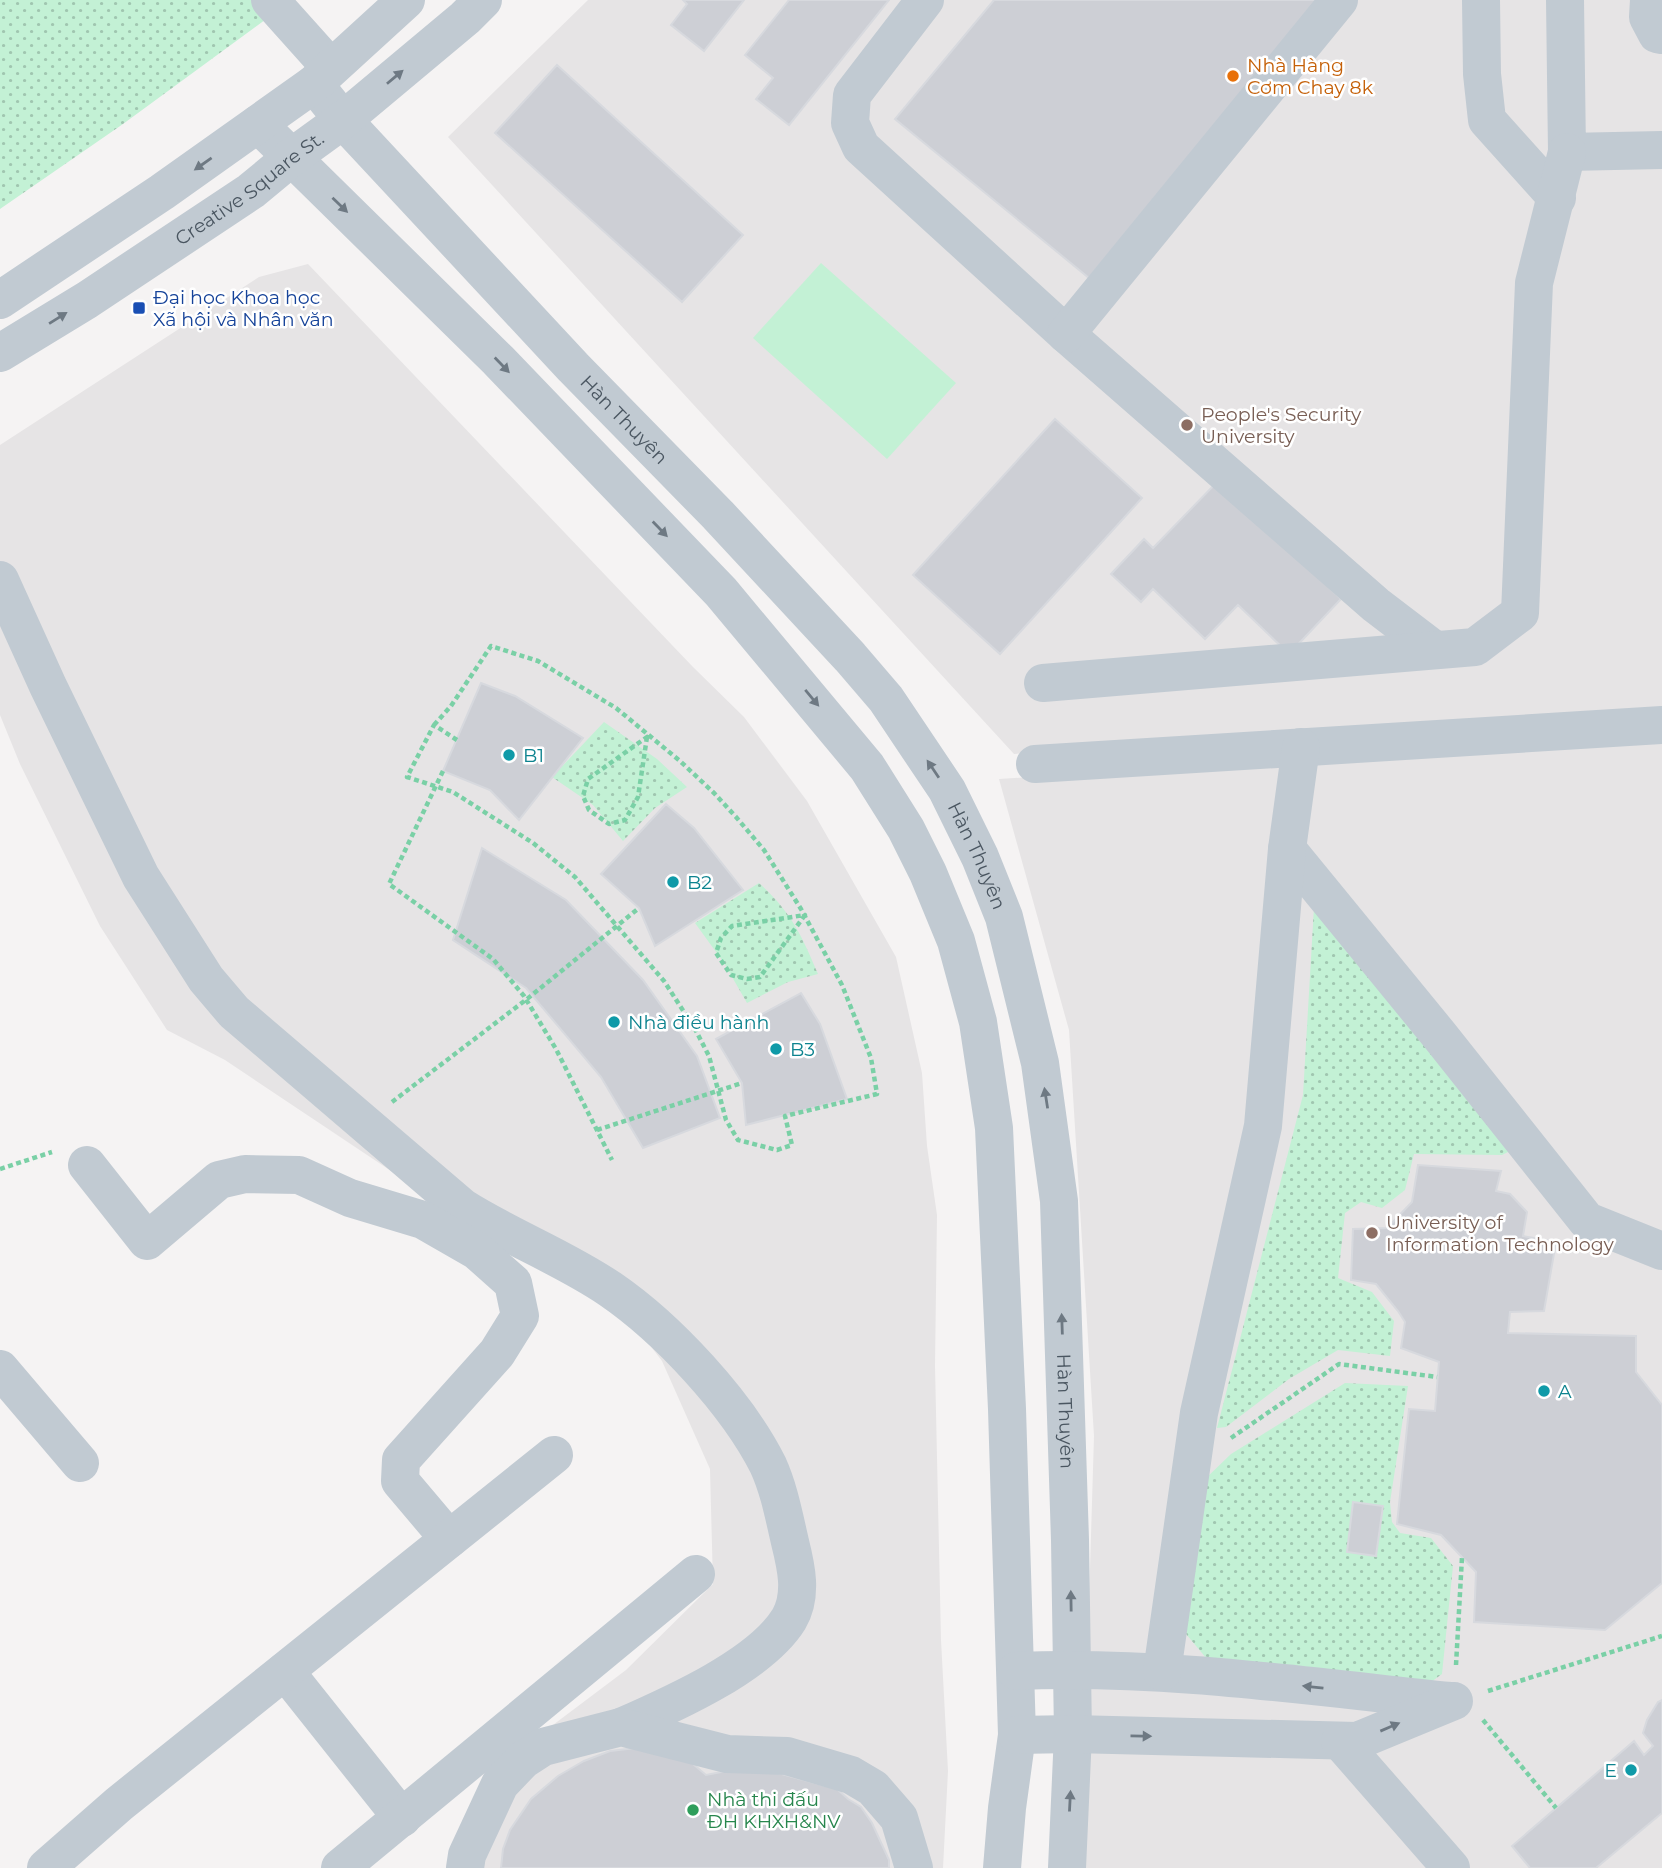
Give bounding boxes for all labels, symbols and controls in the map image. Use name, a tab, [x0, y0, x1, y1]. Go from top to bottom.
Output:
place label: Nhà Hàng Cơm Chay 8k	[1247, 54, 1374, 99]
marker: Nhà Hàng Cơm Chay 8k	[1225, 68, 1241, 84]
one-way arrow	[386, 69, 404, 84]
street label: Creative Square St.	[170, 126, 328, 250]
one-way arrow	[194, 157, 212, 171]
one-way arrow	[332, 196, 349, 213]
place label: Đại học Khoa học Xã hội và Nhân văn	[153, 286, 334, 331]
marker: Đại học Khoa học Xã hội và Nhân văn	[131, 300, 147, 316]
one-way arrow	[49, 311, 68, 324]
one-way arrow	[494, 356, 510, 373]
street label: Hàn Thuyên	[576, 370, 673, 469]
place label: People's Security University	[1201, 403, 1362, 448]
marker: People's Security University	[1179, 417, 1195, 433]
one-way arrow	[651, 520, 667, 537]
one-way arrow	[804, 689, 820, 707]
place label: B1	[523, 744, 544, 767]
marker: B1	[501, 747, 517, 763]
one-way arrow	[926, 760, 940, 778]
street label: Hàn Thuyên	[943, 798, 1011, 913]
place label: B2	[687, 871, 712, 894]
marker: B2	[665, 874, 681, 890]
place label: Nhà điều hành	[628, 1011, 769, 1034]
marker: Nhà điều hành	[606, 1014, 622, 1030]
place label: B3	[790, 1038, 815, 1061]
marker: B3	[768, 1041, 784, 1057]
one-way arrow	[1040, 1087, 1051, 1109]
place label: University of Information Technology	[1386, 1211, 1615, 1256]
marker: University of Information Technology	[1364, 1225, 1380, 1241]
one-way arrow	[1057, 1313, 1068, 1335]
street label: Hàn Thuyên	[1052, 1353, 1079, 1469]
place label: A	[1558, 1380, 1572, 1403]
marker: A	[1536, 1383, 1552, 1399]
one-way arrow	[1065, 1589, 1077, 1611]
one-way arrow	[1301, 1681, 1323, 1692]
one-way arrow	[1380, 1722, 1401, 1733]
one-way arrow	[1130, 1731, 1152, 1742]
place label: E	[1604, 1759, 1617, 1782]
marker: E	[1623, 1762, 1639, 1778]
place label: Nhà thi đấu ĐH KHXH&NV	[707, 1788, 841, 1833]
one-way arrow	[1064, 1790, 1075, 1812]
marker: Nhà thi đấu ĐH KHXH&NV	[685, 1802, 701, 1818]

